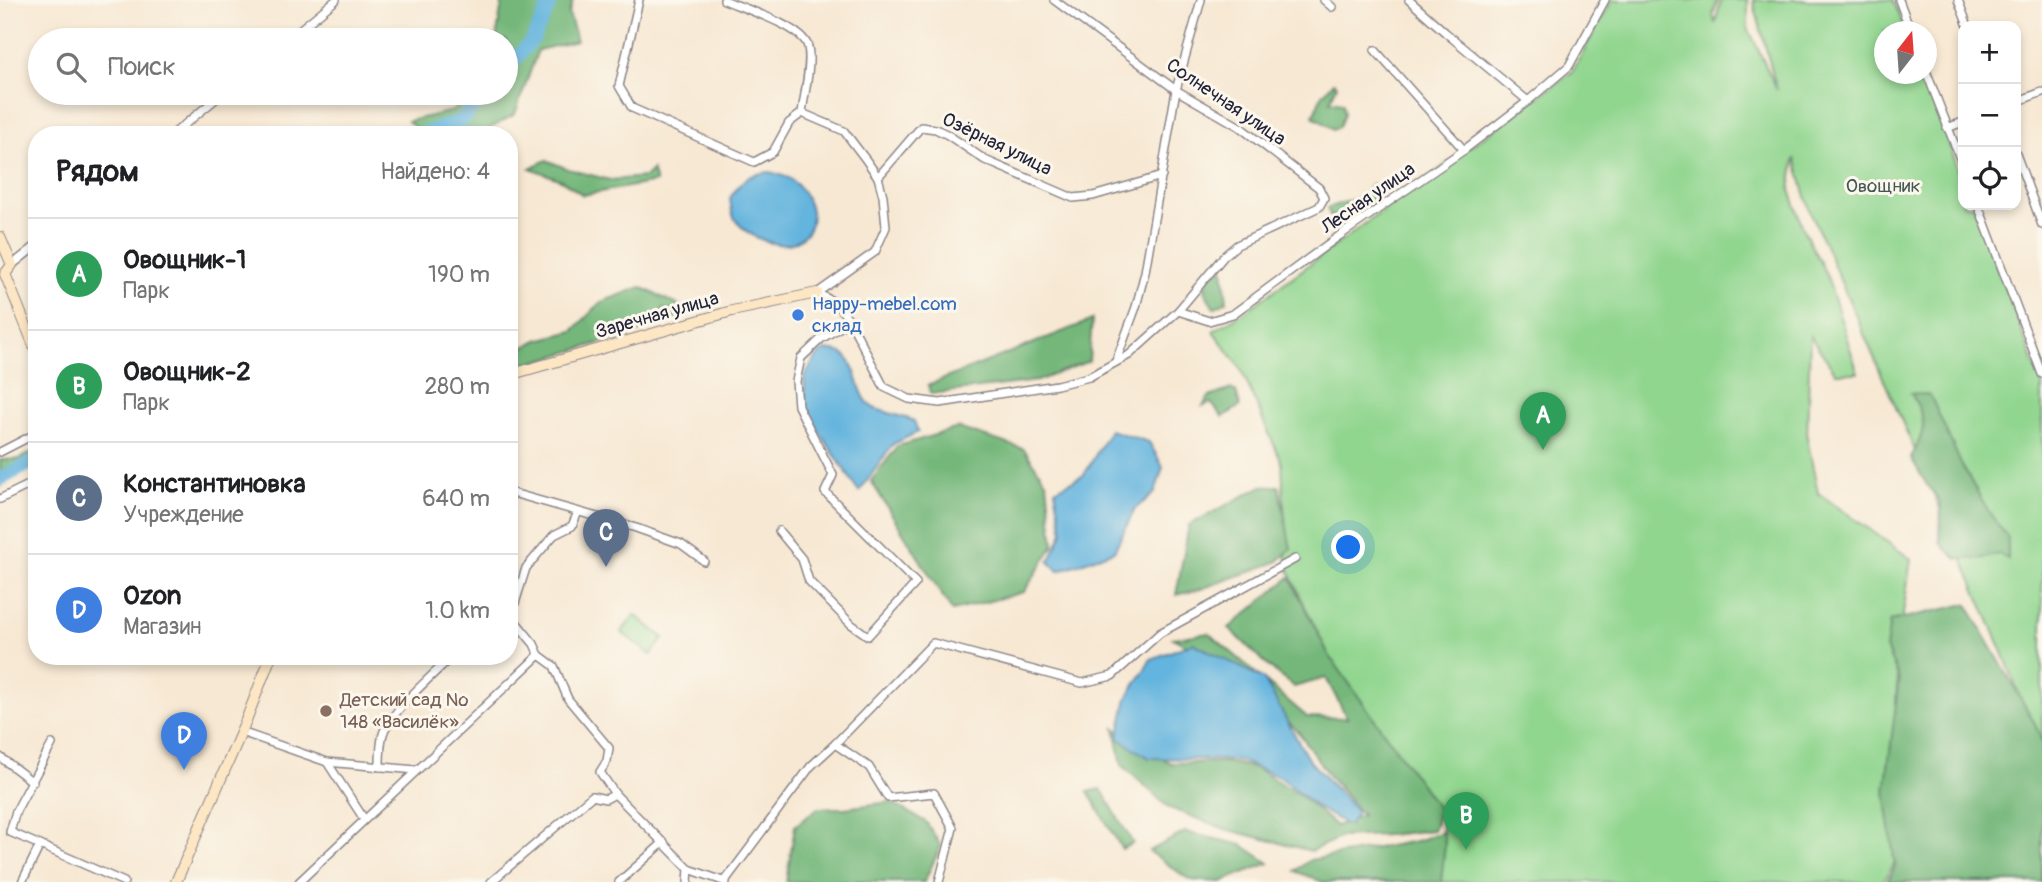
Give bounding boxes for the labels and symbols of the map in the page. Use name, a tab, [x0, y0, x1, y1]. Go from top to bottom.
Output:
north arrow	[1874, 21, 1937, 84]
street label: Солнечная улица	[1162, 53, 1290, 151]
street label: Озёрная улица	[938, 107, 1056, 181]
street label: Лесная улица	[1316, 157, 1420, 240]
park label: Овощник	[1846, 174, 1921, 198]
street label: Заречная улица	[593, 286, 721, 344]
place label: Happy-mebel.com склад	[812, 292, 957, 338]
marker: Happy-mebel.com склад	[790, 307, 806, 323]
pin: A	[1520, 392, 1566, 450]
pin: C	[583, 509, 629, 567]
your location	[1331, 530, 1365, 564]
place label: Детский сад № 148 «Василёк»	[339, 688, 469, 734]
marker: Детский сад № 148 «Василёк»	[318, 703, 334, 719]
pin: D	[161, 712, 207, 770]
pin: B	[1443, 792, 1489, 850]

